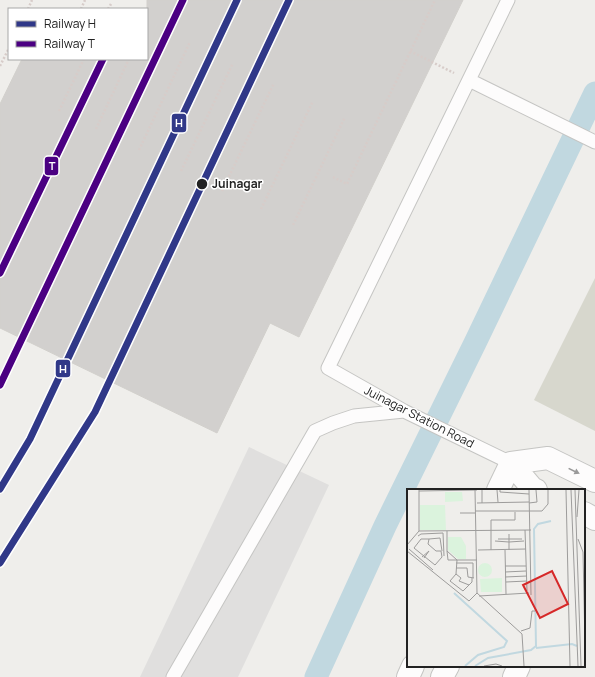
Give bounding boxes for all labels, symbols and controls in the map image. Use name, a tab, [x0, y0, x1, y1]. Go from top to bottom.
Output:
legend	[8, 8, 148, 60]
text: Railway H	[44, 15, 96, 32]
text: Railway T	[44, 35, 96, 52]
line badge: H	[171, 113, 187, 133]
text: H	[175, 115, 183, 130]
line badge: T	[44, 156, 59, 176]
text: T	[49, 158, 56, 173]
place label: Juinagar	[212, 175, 263, 192]
marker: Juinagar	[195, 177, 209, 191]
line badge: H	[55, 359, 71, 378]
text: H	[59, 361, 67, 376]
street label: Juinagar Station Road	[361, 381, 477, 452]
one-way arrow	[569, 468, 580, 474]
inset map	[407, 489, 585, 667]

